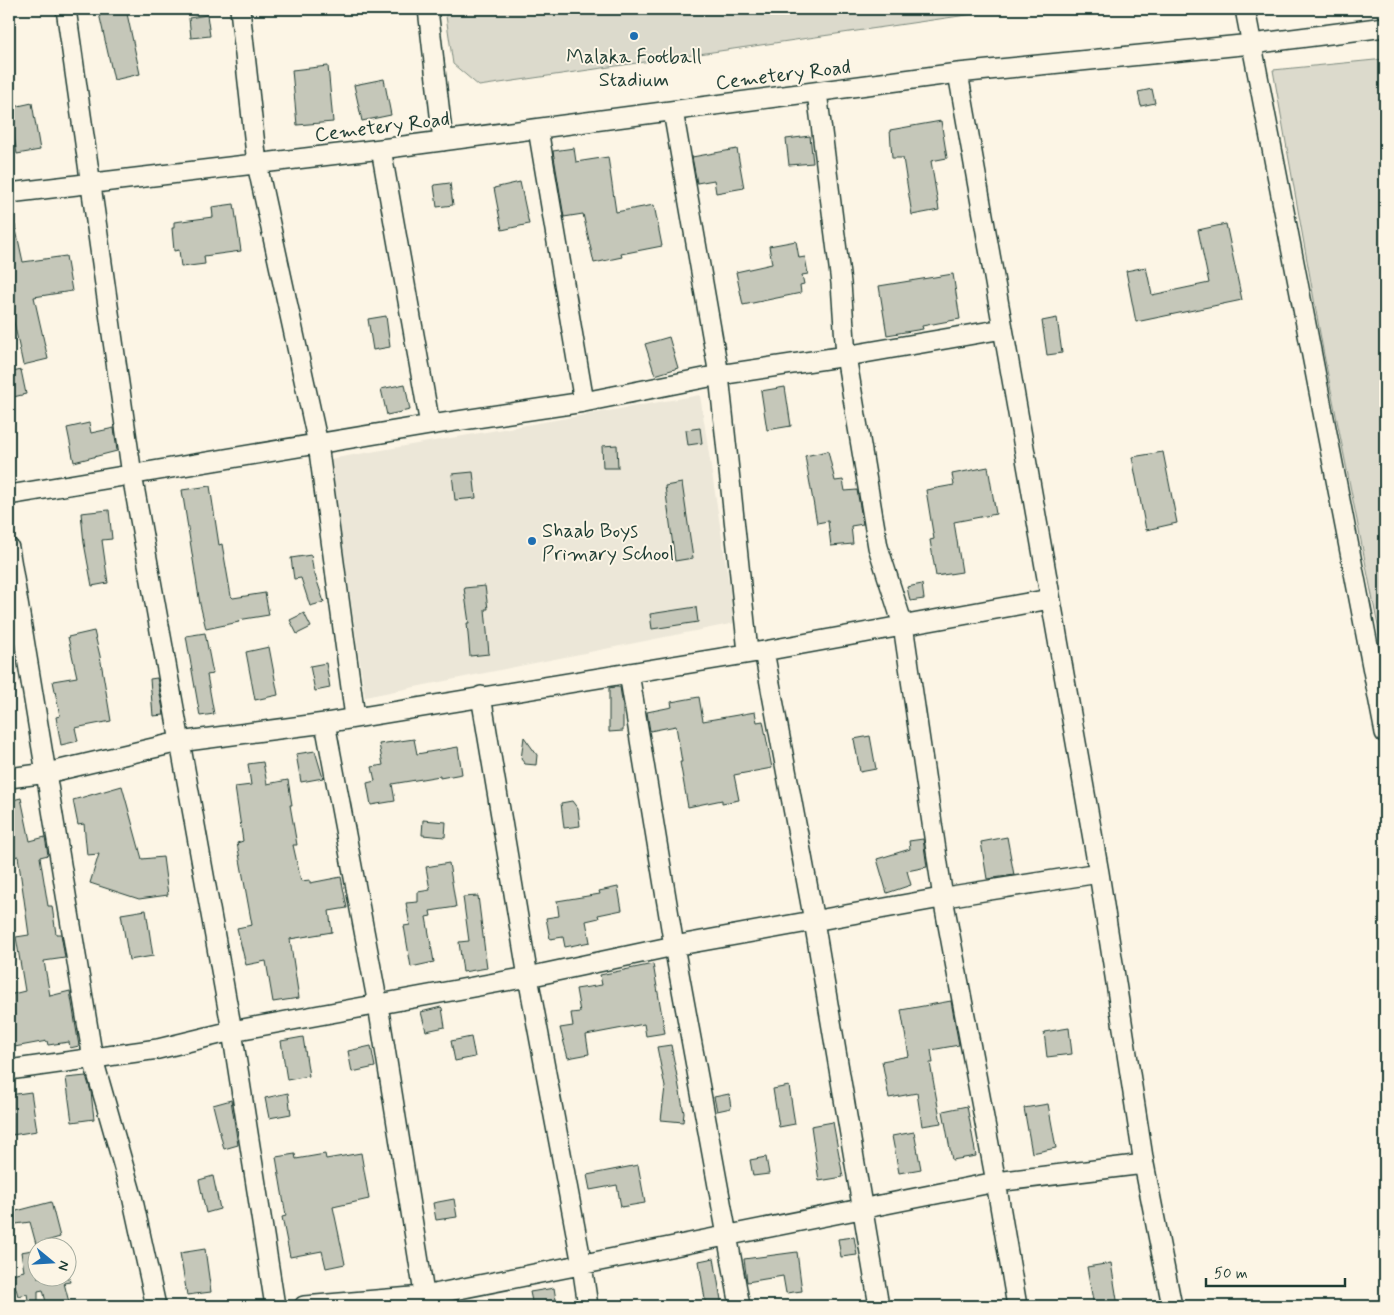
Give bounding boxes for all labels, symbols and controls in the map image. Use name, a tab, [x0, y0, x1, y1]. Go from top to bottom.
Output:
marker: Malaka Football Stadium	[628, 30, 640, 42]
place label: Malaka Football Stadium	[566, 44, 702, 94]
street label: Cemetery Road	[714, 54, 852, 97]
street label: Cemetery Road	[313, 106, 451, 149]
place label: Shaab Boys Primary School	[542, 518, 674, 568]
marker: Shaab Boys Primary School	[526, 535, 538, 547]
north arrow	[28, 1238, 78, 1288]
scale bar	[1206, 1255, 1345, 1287]
text: N	[53, 1258, 73, 1273]
text: 50 m	[1214, 1264, 1248, 1284]

